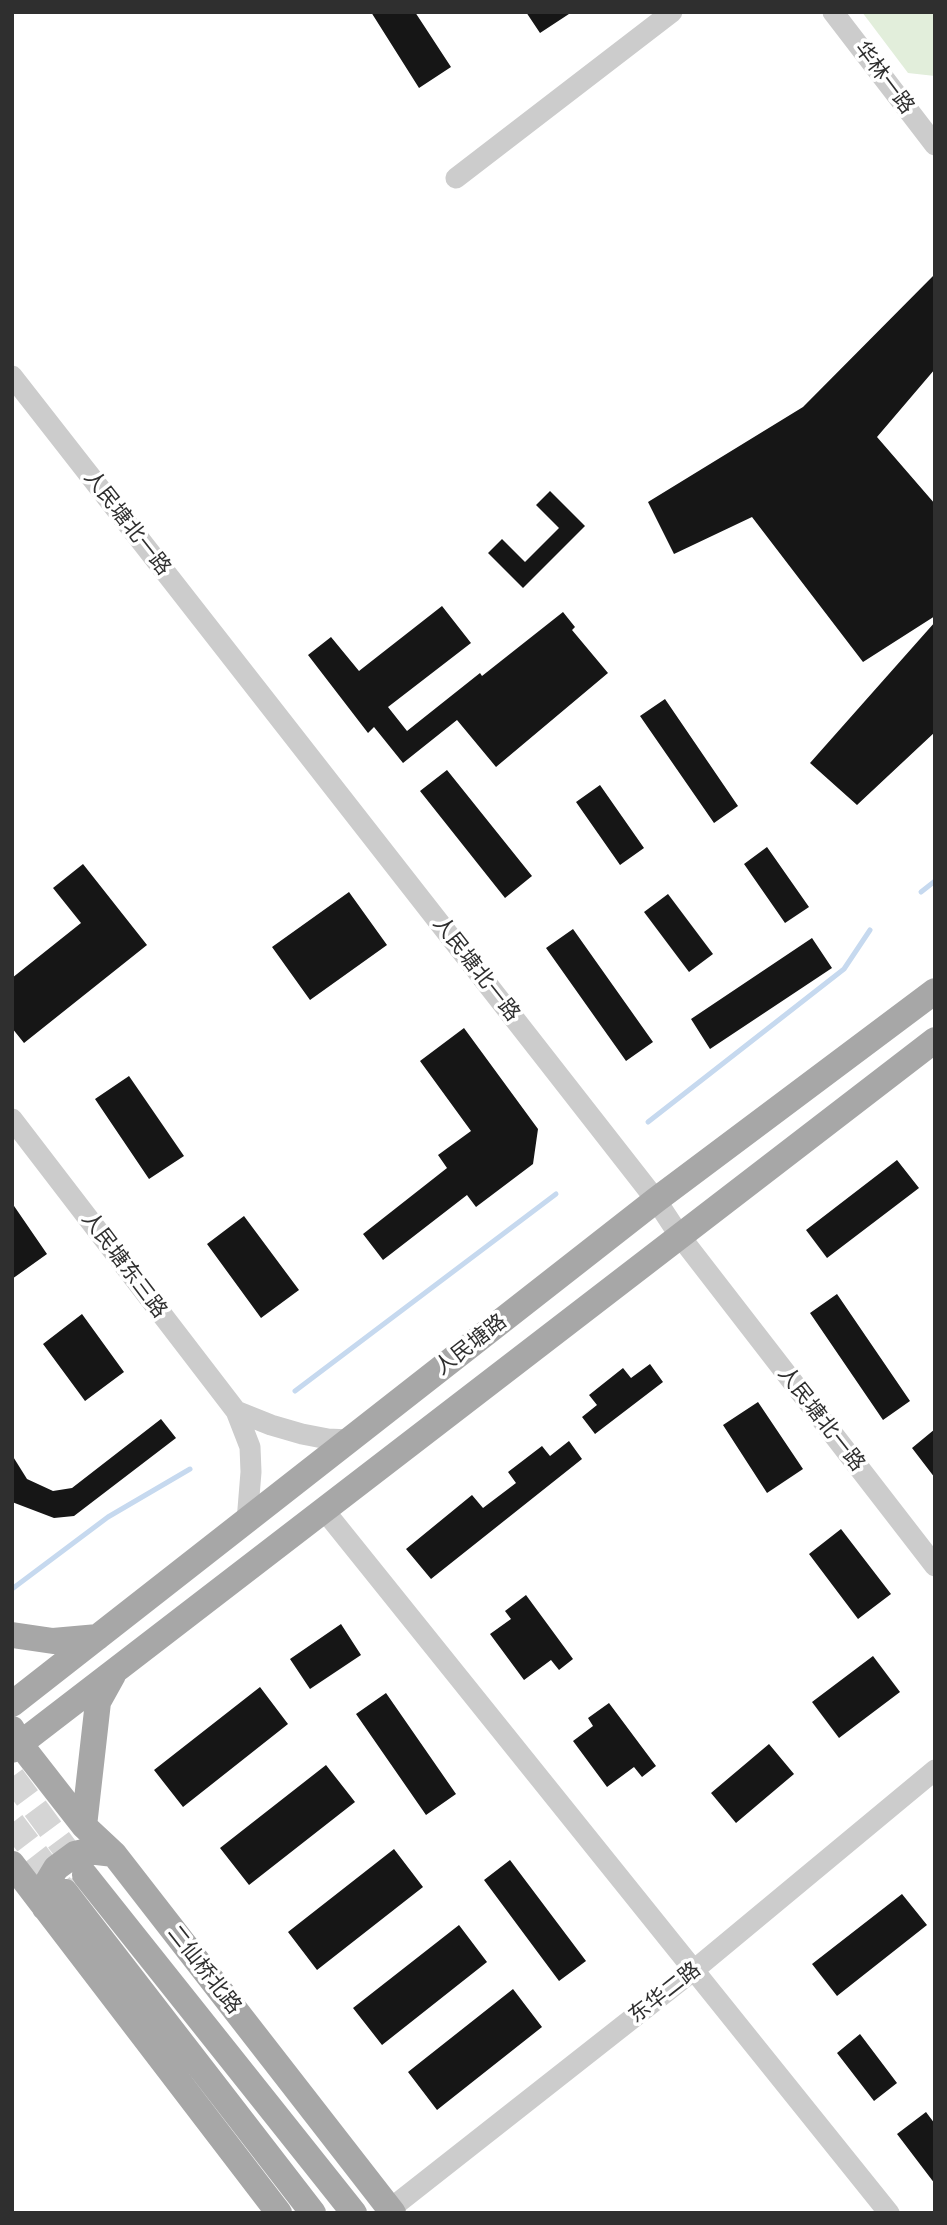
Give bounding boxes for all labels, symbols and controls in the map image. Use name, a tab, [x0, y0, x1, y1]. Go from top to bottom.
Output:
street label: 华林一路	[849, 37, 919, 119]
street label: 人民塘北一路	[78, 466, 176, 580]
street label: 人民塘北一路	[427, 912, 525, 1026]
street label: 人民塘东三路	[76, 1207, 172, 1323]
street label: 人民塘路	[430, 1309, 512, 1381]
street label: 人民塘北一路	[772, 1362, 870, 1476]
street label: 二仙桥北路	[162, 1921, 246, 2019]
street label: 东华二路	[624, 1957, 706, 2029]

